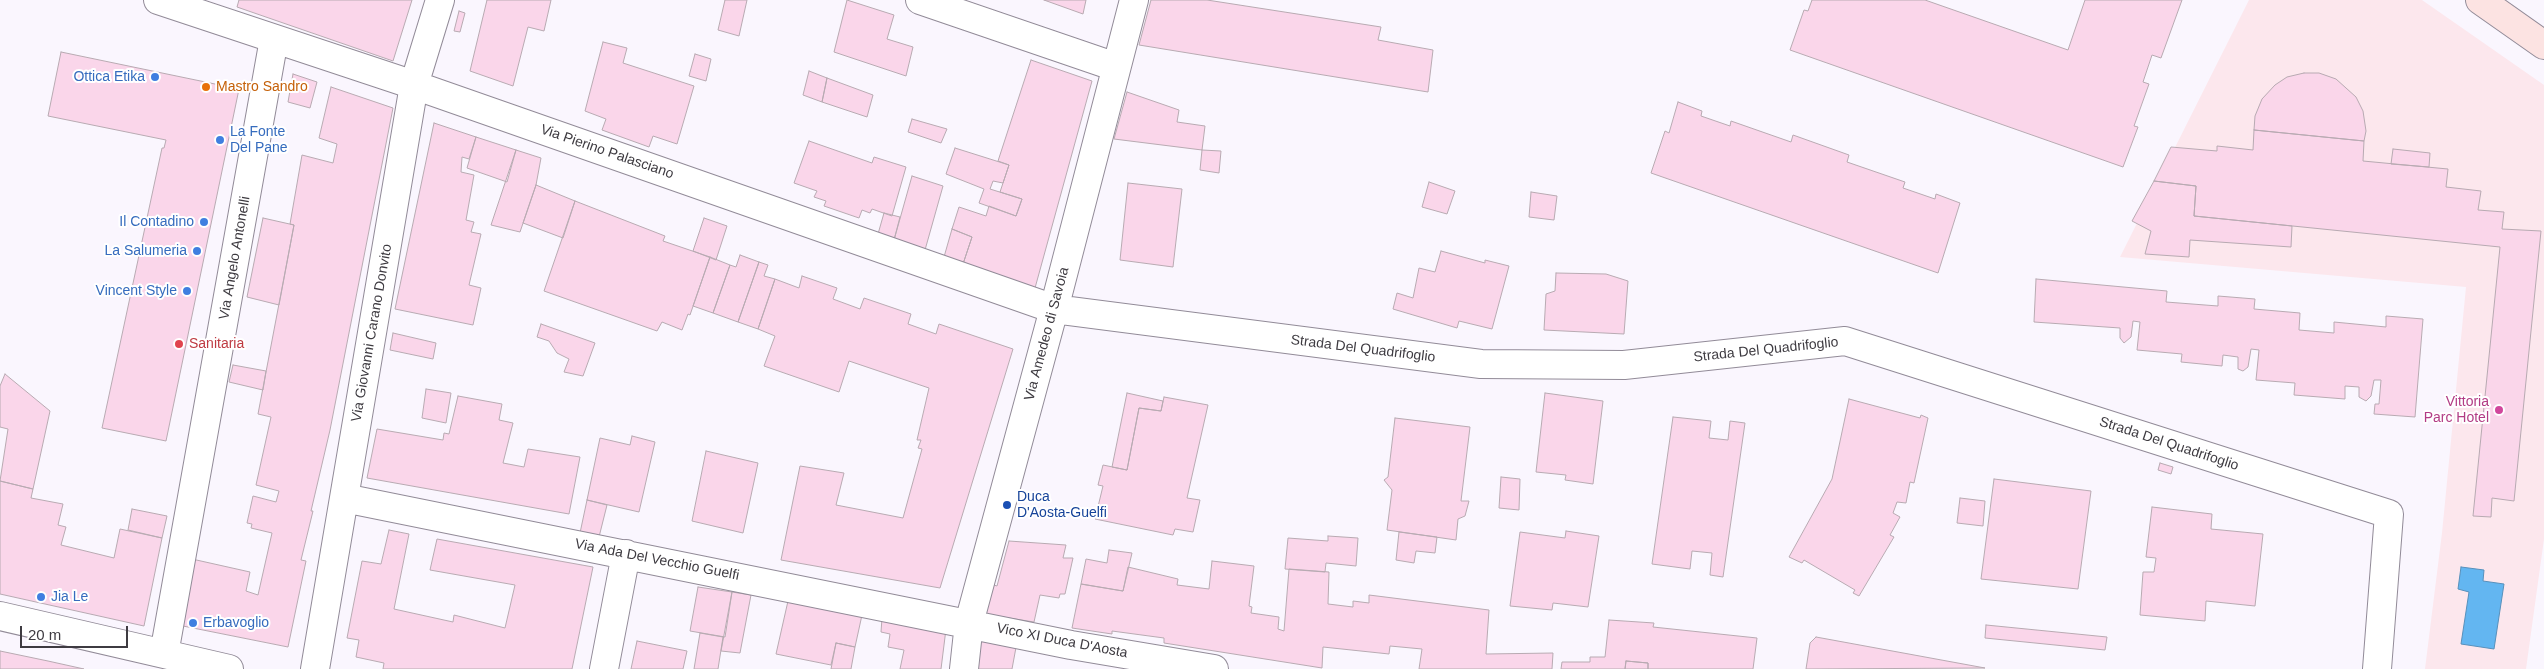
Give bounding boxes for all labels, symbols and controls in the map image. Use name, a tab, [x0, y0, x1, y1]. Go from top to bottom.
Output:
place label: Ottica Etika	[73, 69, 145, 85]
marker: Ottica Etika	[149, 71, 161, 83]
place label: Mastro Sandro	[216, 79, 308, 95]
marker: Mastro Sandro	[200, 81, 212, 93]
street label: Via Pierino Palasciano	[538, 121, 676, 183]
place label: La Fonte Del Pane	[230, 124, 288, 156]
marker: La Fonte Del Pane	[214, 134, 226, 146]
street label: Via Angelo Antonelli	[216, 195, 254, 321]
place label: Il Contadino	[119, 214, 194, 230]
marker: Il Contadino	[198, 216, 210, 228]
place label: La Salumeria	[105, 243, 187, 259]
street label: Via Giovanni Carano Donvito	[348, 243, 396, 423]
marker: La Salumeria	[191, 245, 203, 257]
street label: Via Amedeo di Savoia	[1021, 265, 1073, 403]
place label: Vincent Style	[96, 283, 177, 299]
marker: Vincent Style	[181, 285, 193, 297]
street label: Strada Del Quadrifoglio	[1290, 332, 1436, 366]
street label: Strada Del Quadrifoglio	[1693, 334, 1839, 366]
place label: Sanitaria	[189, 336, 244, 352]
marker: Sanitaria	[173, 338, 185, 350]
place label: Vittoria Parc Hotel	[2424, 394, 2489, 427]
marker: Vittoria Parc Hotel	[2493, 404, 2505, 416]
street label: Strada Del Quadrifoglio	[2097, 414, 2241, 474]
place label: Duca D'Aosta-Guelfi	[1017, 489, 1107, 522]
marker: Duca D'Aosta-Guelfi	[1001, 499, 1013, 511]
street label: Via Ada Del Vecchio Guelfi	[573, 536, 741, 584]
place label: Jia Le	[51, 589, 88, 605]
marker: Jia Le	[35, 591, 47, 603]
place label: Erbavoglio	[203, 615, 269, 631]
scale bar	[22, 616, 130, 648]
marker: Erbavoglio	[187, 617, 199, 629]
street label: Vico XI Duca D'Aosta	[995, 620, 1129, 662]
text: 20 m	[28, 626, 61, 643]

